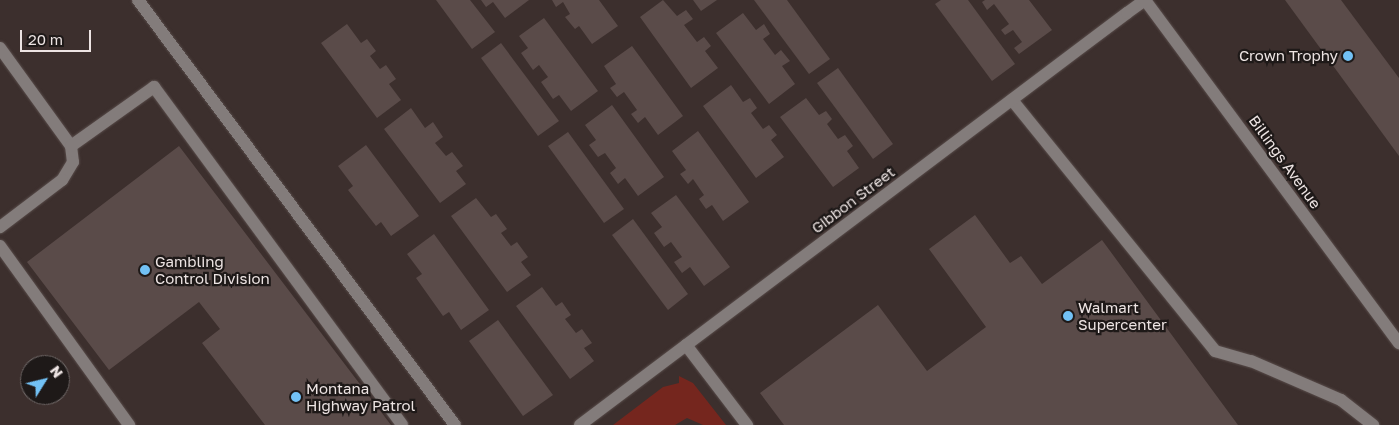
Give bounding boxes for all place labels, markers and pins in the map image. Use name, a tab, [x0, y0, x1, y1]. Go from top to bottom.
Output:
place label: Crown Trophy	[1239, 47, 1338, 65]
marker: Crown Trophy	[1342, 50, 1354, 62]
place label: Gambling Control Division	[155, 252, 270, 287]
marker: Gambling Control Division	[139, 264, 151, 276]
place label: Walmart Supercenter	[1078, 298, 1167, 333]
marker: Walmart Supercenter	[1062, 310, 1074, 322]
place label: Montana Highway Patrol	[306, 379, 415, 414]
marker: Montana Highway Patrol	[290, 391, 302, 403]

